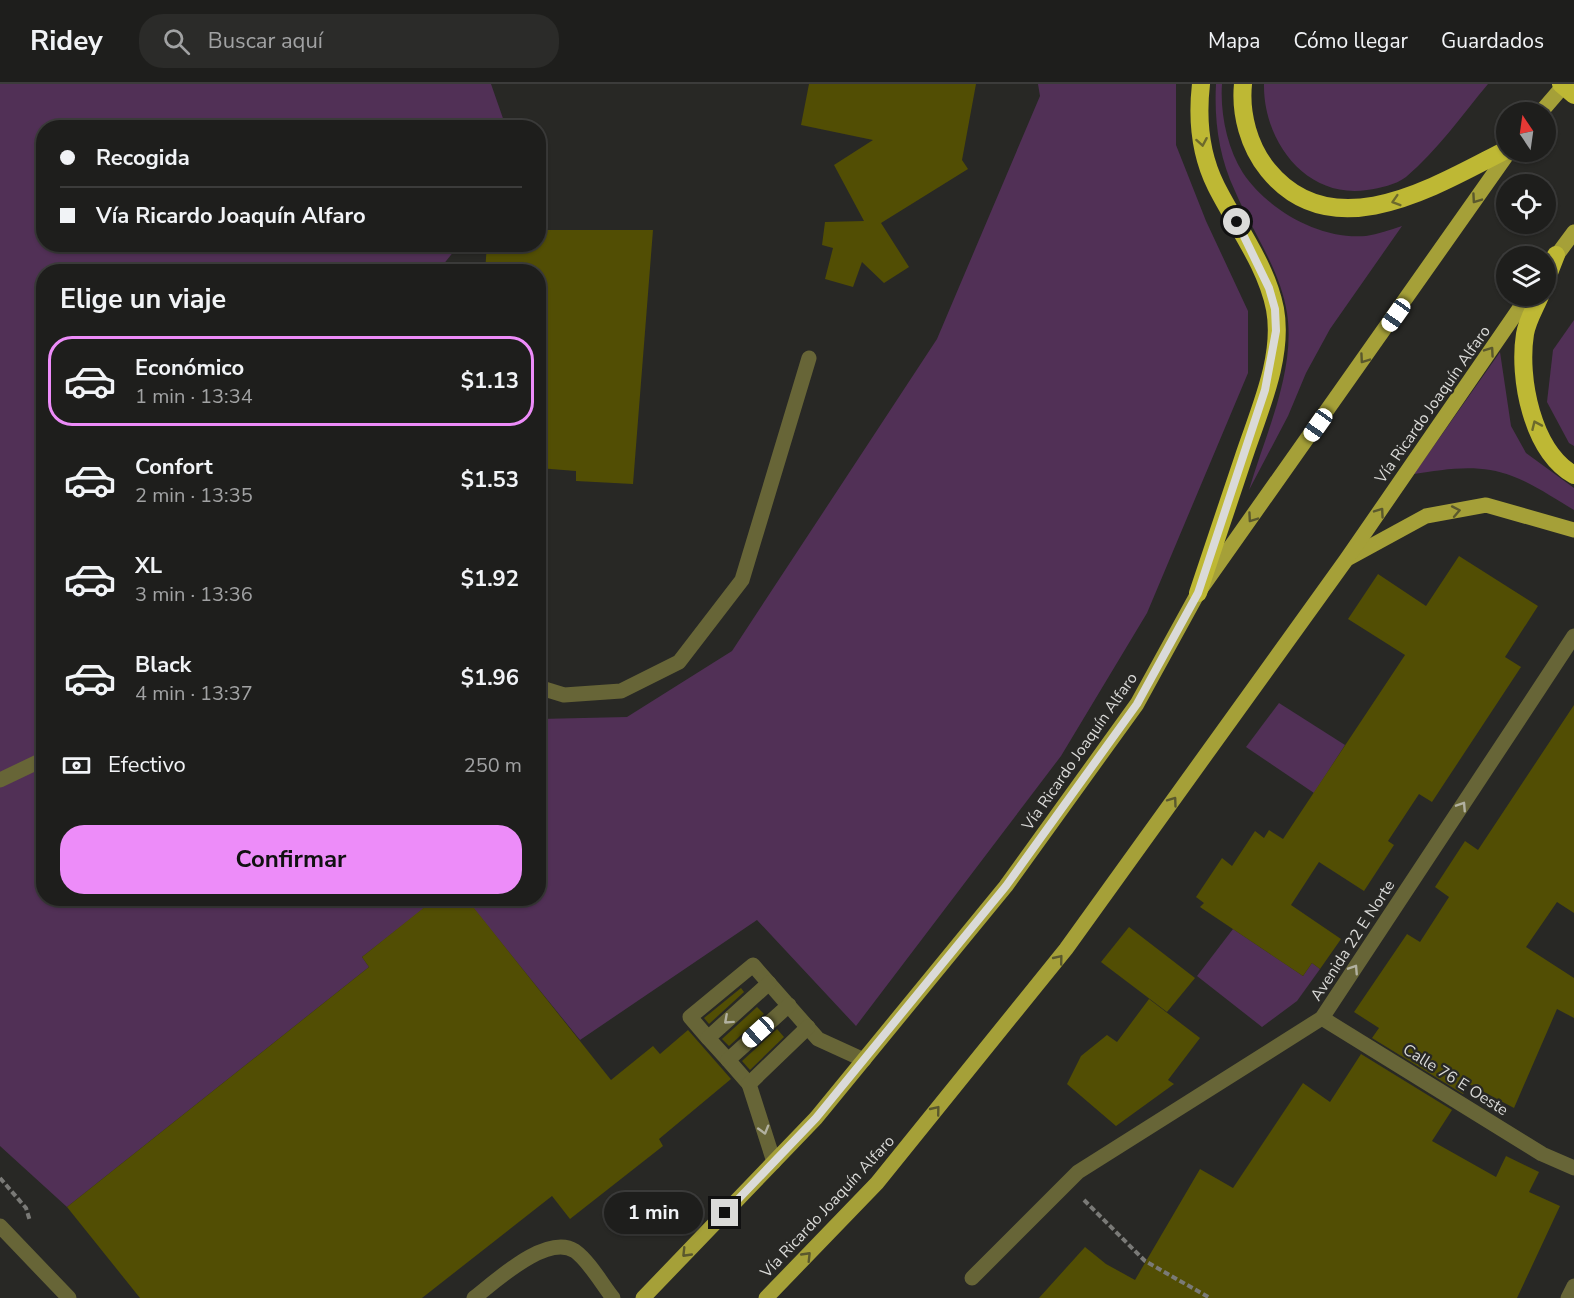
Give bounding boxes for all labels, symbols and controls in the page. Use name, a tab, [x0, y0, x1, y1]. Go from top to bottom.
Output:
search box	[139, 14, 559, 68]
text: Ridey	[30, 22, 103, 60]
icon: search	[160, 25, 193, 58]
text: Buscar aquí	[208, 26, 323, 56]
text: Mapa	[1208, 27, 1260, 55]
text: Cómo llegar	[1293, 27, 1408, 55]
text: Guardados	[1441, 27, 1544, 55]
north arrow	[1496, 102, 1556, 162]
map controls	[1496, 102, 1556, 306]
one-way arrow	[1195, 137, 1208, 147]
text: Recogida	[96, 143, 190, 173]
button: locate	[1496, 174, 1556, 234]
one-way arrow	[1472, 193, 1483, 204]
one-way arrow	[1391, 194, 1402, 206]
text: Vía Ricardo Joaquín Alfaro	[96, 201, 366, 231]
route start	[1223, 208, 1250, 235]
button: layers	[1496, 246, 1556, 306]
text: Elige un viaje	[60, 281, 226, 318]
car	[1378, 295, 1414, 335]
street label: Vía Ricardo Joaquín Alfaro	[1369, 321, 1496, 489]
one-way arrow	[1483, 347, 1494, 358]
text: Económico	[135, 353, 244, 383]
one-way arrow	[1360, 353, 1371, 364]
icon: car	[63, 354, 117, 408]
text: $1.13	[461, 366, 519, 396]
text: 1 min · 13:34	[135, 383, 253, 410]
car	[1300, 405, 1336, 445]
one-way arrow	[1532, 420, 1544, 431]
text: Confort	[135, 452, 213, 482]
icon: car	[63, 453, 117, 507]
text: $1.53	[461, 465, 519, 495]
text: 2 min · 13:35	[135, 482, 253, 509]
one-way arrow	[1451, 505, 1461, 518]
one-way arrow	[1372, 507, 1383, 518]
one-way arrow	[1248, 512, 1259, 523]
text: XL	[135, 551, 162, 581]
icon: car	[63, 552, 117, 606]
text: $1.92	[461, 564, 519, 594]
text: 3 min · 13:36	[135, 581, 253, 608]
text: Black	[135, 650, 191, 680]
icon: car	[63, 651, 117, 705]
text: $1.96	[461, 663, 519, 693]
street label: Vía Ricardo Joaquín Alfaro	[1016, 668, 1143, 836]
text: 4 min · 13:37	[135, 680, 253, 707]
icon: cash	[60, 749, 93, 782]
text: Efectivo	[108, 750, 186, 780]
text: 250 m	[464, 752, 522, 779]
one-way arrow	[1166, 796, 1177, 807]
one-way arrow	[1454, 802, 1466, 812]
button: Confirmar	[60, 825, 522, 894]
street label: Avenida 22 E Norte	[1305, 876, 1400, 1005]
one-way arrow	[1051, 954, 1062, 965]
one-way arrow	[1347, 964, 1358, 975]
one-way arrow	[724, 1013, 735, 1024]
car	[739, 1013, 777, 1051]
street label: Calle 76 E Oeste	[1399, 1039, 1512, 1121]
one-way arrow	[929, 1106, 940, 1117]
one-way arrow	[757, 1125, 770, 1135]
street label: Vía Ricardo Joaquín Alfaro	[755, 1130, 900, 1284]
callout: 1 min	[605, 1192, 704, 1234]
text: 1 min	[628, 1199, 679, 1226]
route end	[711, 1199, 738, 1226]
one-way arrow	[683, 1246, 694, 1257]
one-way arrow	[799, 1252, 810, 1263]

